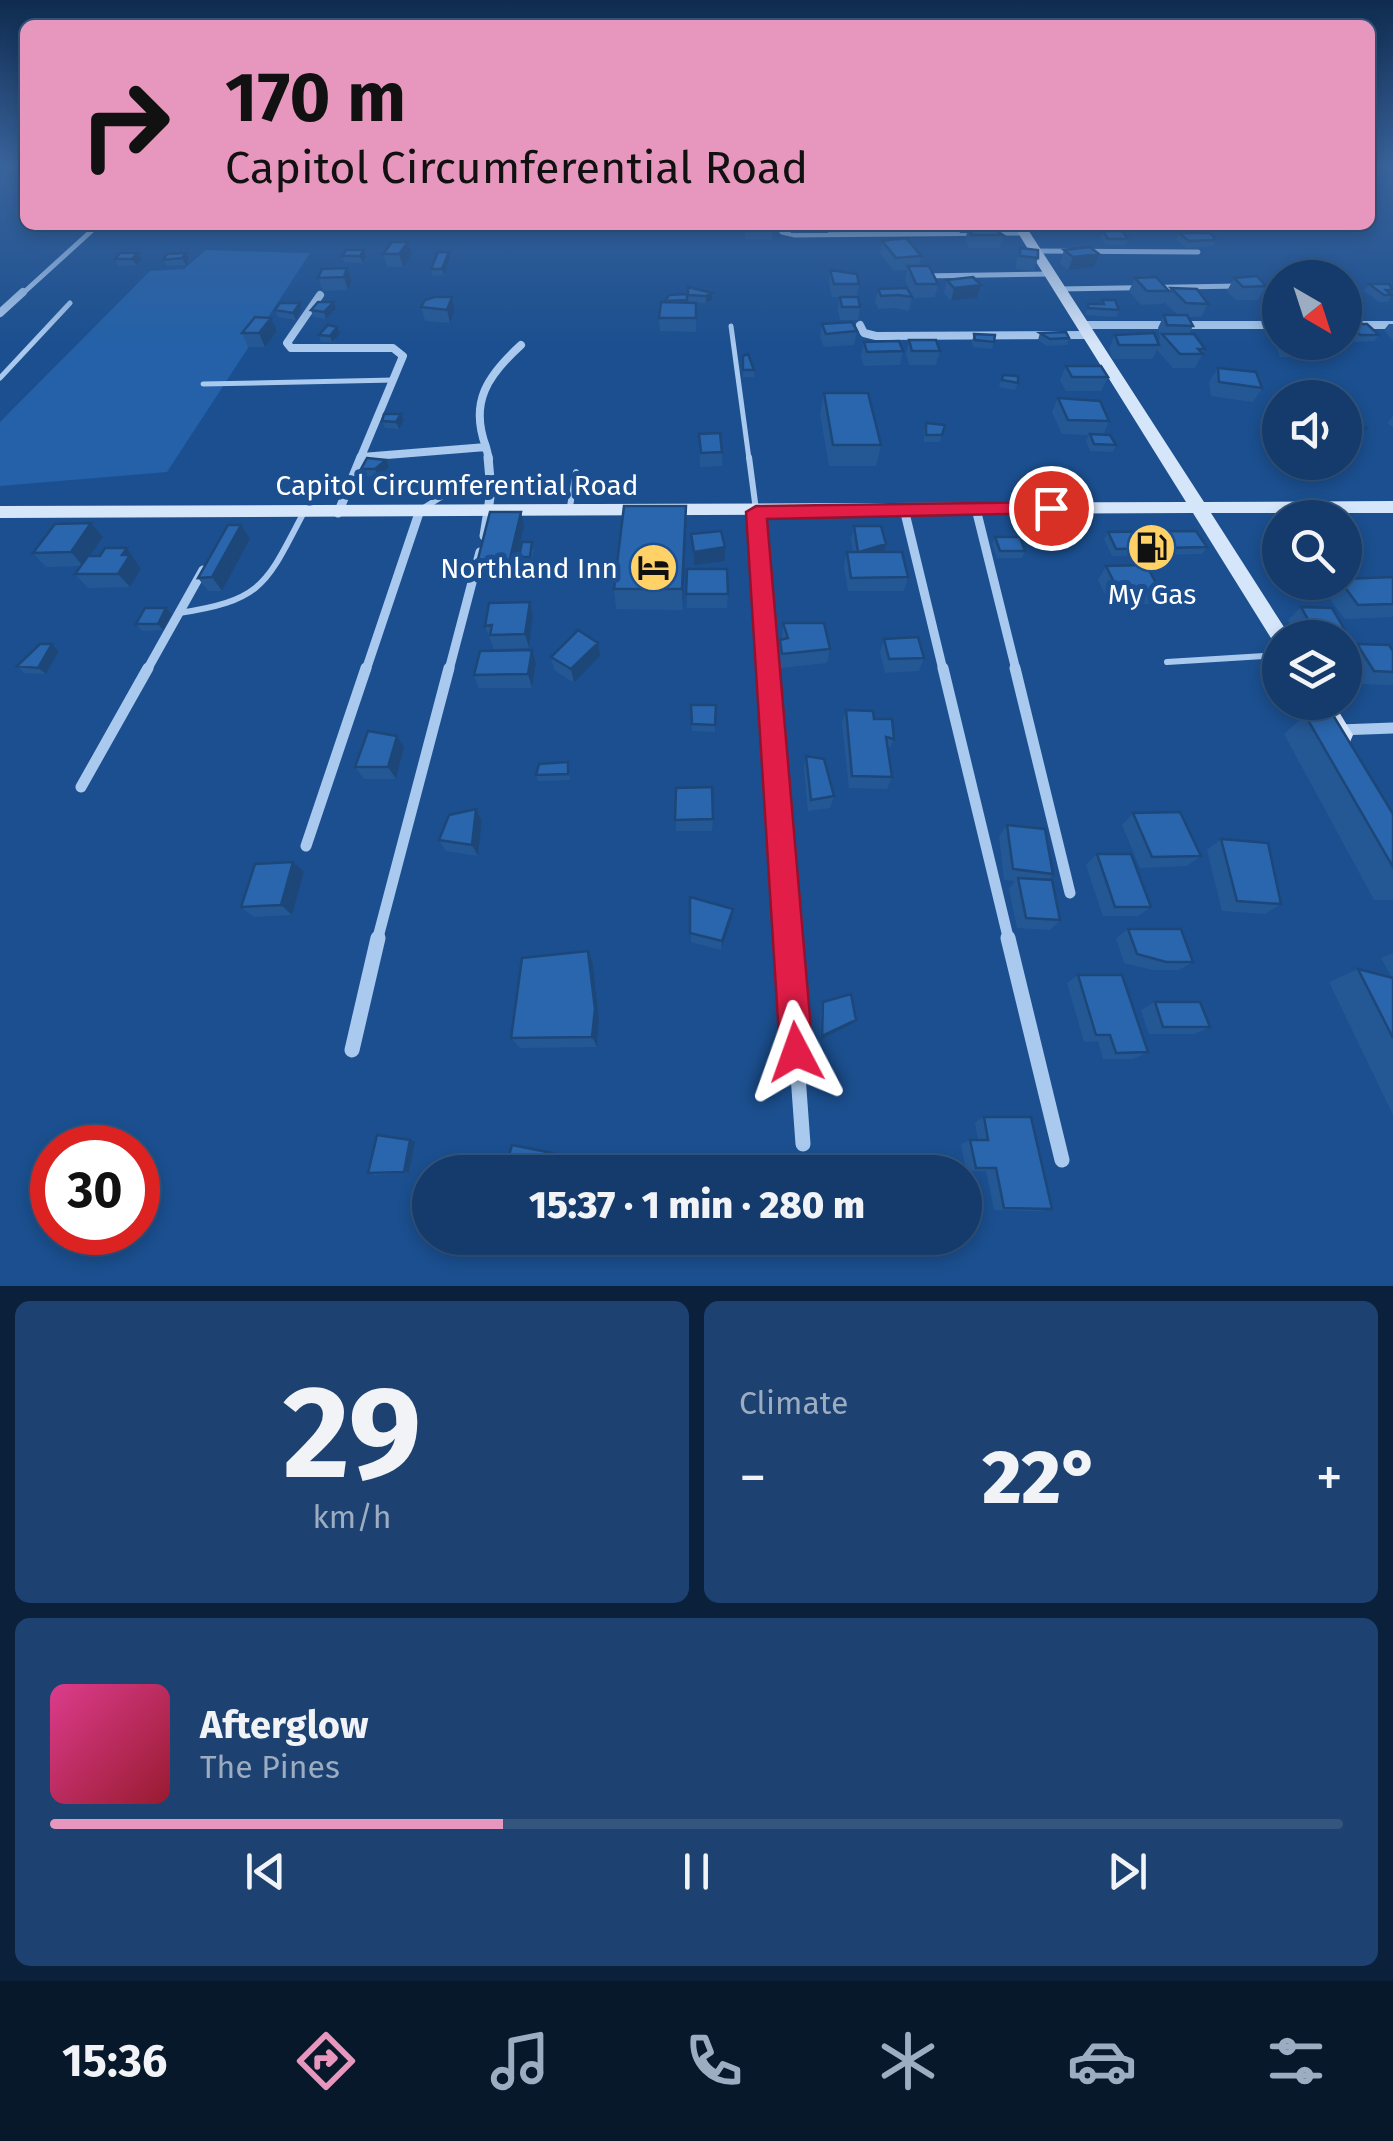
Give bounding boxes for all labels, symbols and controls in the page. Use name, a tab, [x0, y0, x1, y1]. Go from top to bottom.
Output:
text: 170 m	[225, 56, 406, 140]
icon: right	[60, 60, 190, 190]
text: Capitol Circumferential Road	[225, 141, 808, 195]
north arrow	[1262, 260, 1362, 360]
map controls	[1262, 260, 1362, 720]
button: sound	[1262, 380, 1362, 480]
pin	[1009, 466, 1094, 551]
street label: Capitol Circumferential Road	[276, 469, 638, 502]
icon: arrive	[1024, 481, 1079, 536]
button: search	[1262, 500, 1362, 600]
fuel station icon: My Gas	[1126, 521, 1178, 573]
hotel icon: Northland Inn	[627, 542, 679, 594]
place label: Northland Inn	[440, 552, 618, 585]
place label: My Gas	[1108, 578, 1196, 611]
button: layers	[1262, 620, 1362, 720]
position arrow	[744, 1000, 848, 1104]
speed limit sign: 30	[30, 1125, 160, 1255]
text: 15:37 · 1 min · 280 m	[529, 1182, 865, 1228]
text: 29	[283, 1355, 421, 1511]
text: Climate	[739, 1384, 848, 1422]
text: 22°	[982, 1433, 1100, 1523]
text: −	[739, 1445, 767, 1511]
text: +	[1316, 1445, 1343, 1511]
text: km/h	[312, 1498, 392, 1536]
text: Afterglow	[200, 1702, 368, 1748]
text: The Pines	[200, 1748, 340, 1786]
icon: previous	[238, 1844, 293, 1899]
icon: pause	[669, 1844, 724, 1899]
icon: next	[1100, 1844, 1155, 1899]
icon: directions	[291, 2026, 361, 2096]
icon: music	[485, 2026, 555, 2096]
icon: phone	[679, 2026, 749, 2096]
icon: climate	[873, 2026, 943, 2096]
icon: car	[1067, 2026, 1137, 2096]
icon: filters	[1261, 2026, 1331, 2096]
text: 15:36	[62, 2034, 167, 2088]

